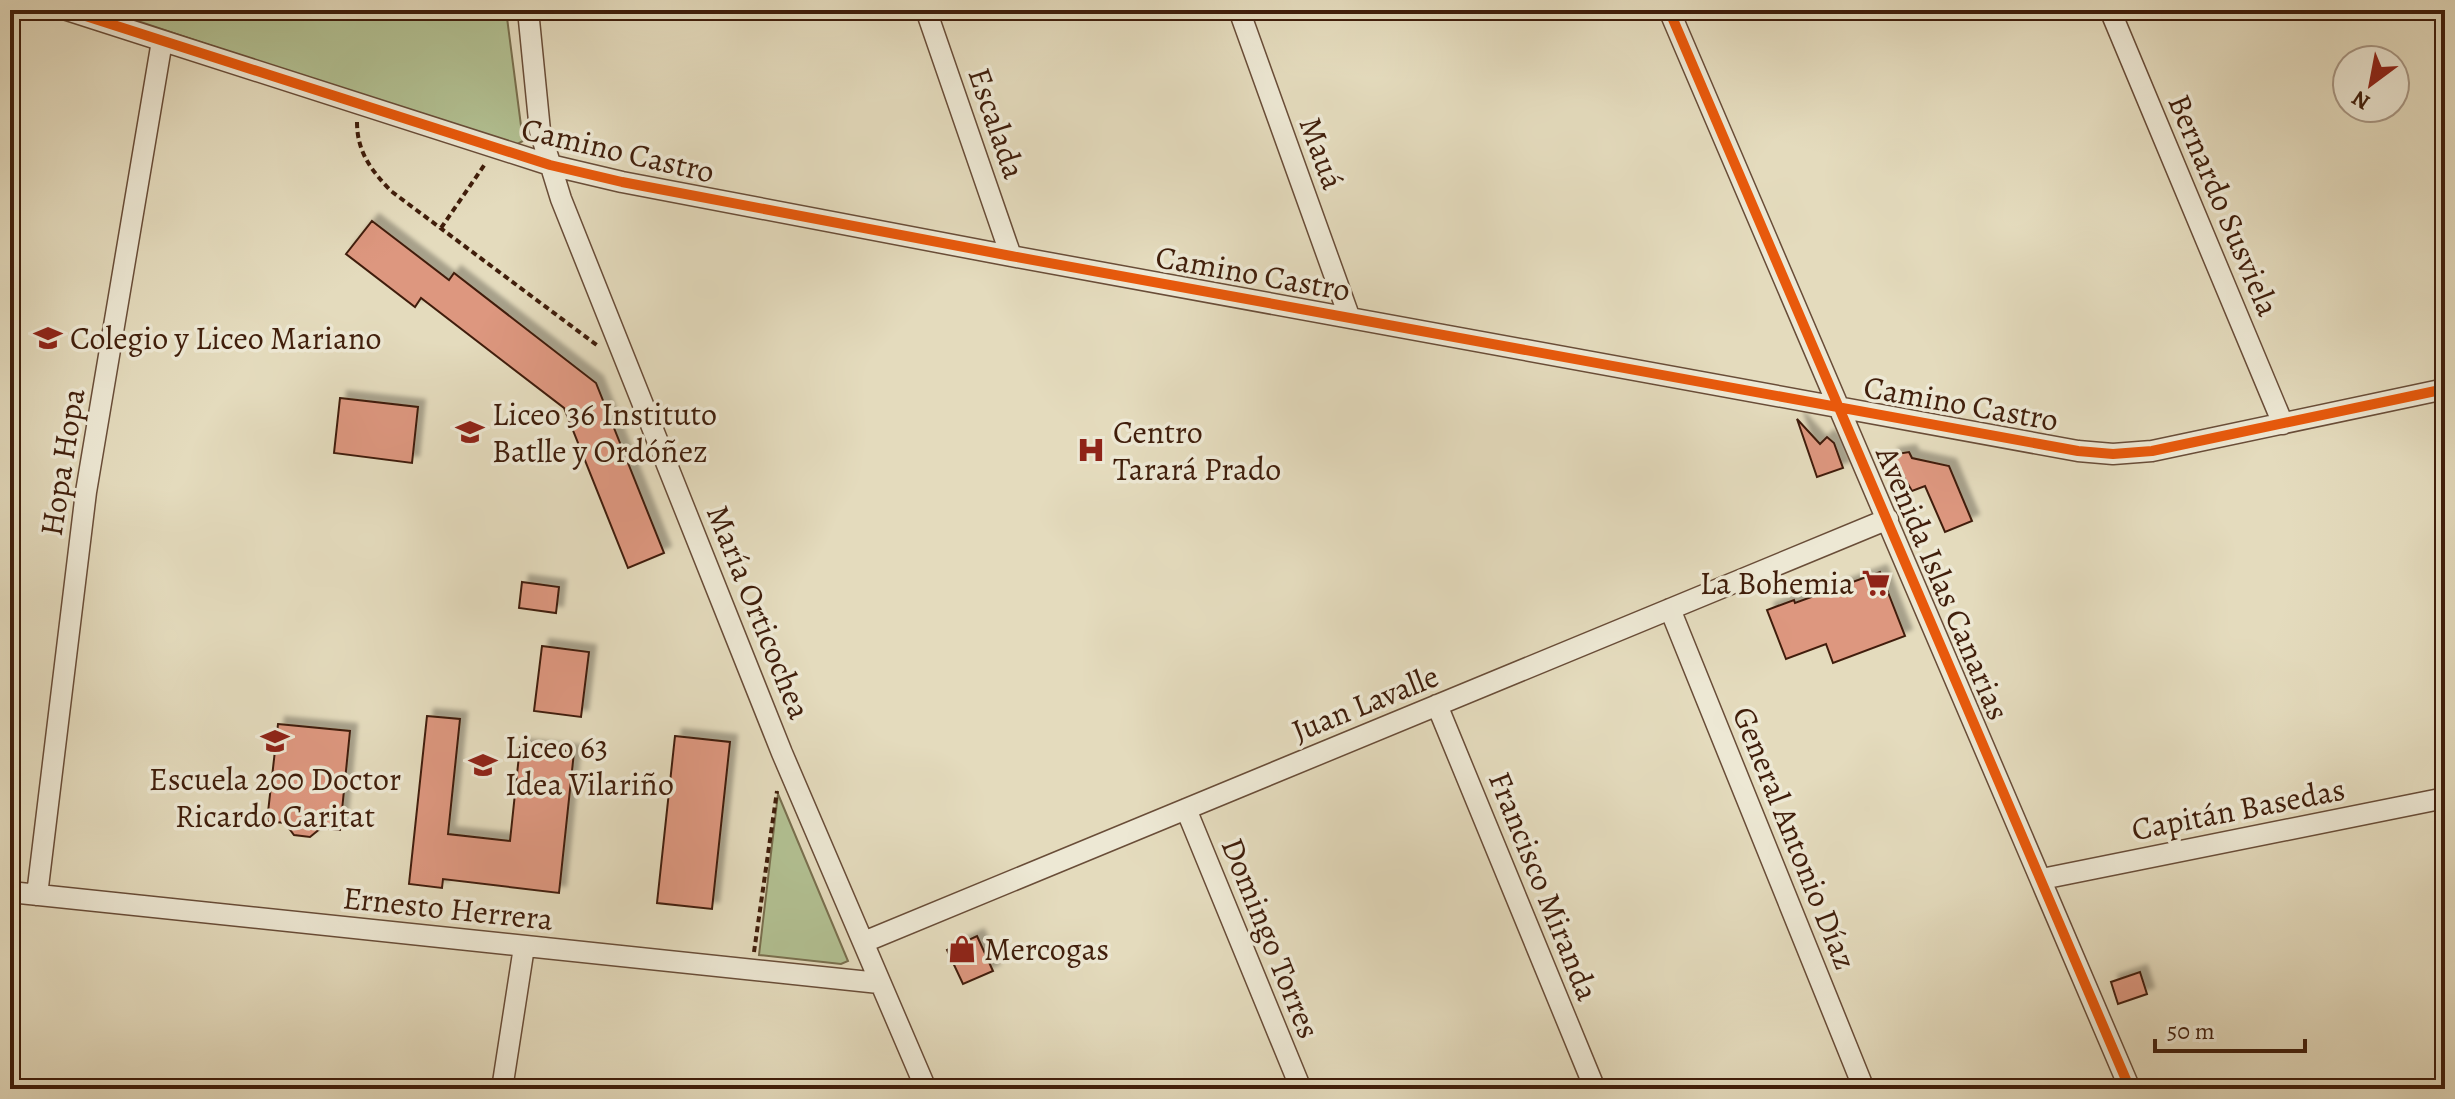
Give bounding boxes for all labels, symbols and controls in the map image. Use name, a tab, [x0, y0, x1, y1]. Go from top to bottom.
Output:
north arrow	[2331, 44, 2411, 124]
street label: Escalada	[958, 62, 1037, 184]
text: N	[2346, 83, 2376, 117]
street label: Bernardo Susviela	[2158, 87, 2291, 323]
street label: Camino Castro	[517, 106, 719, 194]
street label: Mauá	[1289, 111, 1355, 195]
street label: Camino Castro	[1152, 234, 1354, 312]
place label: Colegio y Liceo Mariano	[70, 316, 381, 360]
school or university icon: Colegio y Liceo Mariano	[33, 323, 63, 353]
street label: Camino Castro	[1860, 364, 2062, 442]
street label: Hopa Hopa	[29, 385, 95, 539]
place label: Liceo 36 Instituto Batlle y Ordóñez	[492, 392, 717, 473]
place label: Centro Tarará Prado	[1113, 410, 1281, 491]
school or university icon: Liceo 36 Instituto Batlle y Ordóñez	[455, 417, 485, 447]
hospital icon: Centro Tarará Prado	[1076, 435, 1106, 465]
street label: Avenida Islas Canarias	[1865, 439, 2021, 727]
street label: María Orticochea	[696, 498, 822, 726]
place label: La Bohemia	[1700, 561, 1854, 605]
supermarket icon: La Bohemia	[1861, 568, 1891, 598]
street label: Juan Lavalle	[1285, 654, 1445, 752]
street label: General Antonio Díaz	[1722, 700, 1868, 976]
place label: Liceo 63 Idea Vilariño	[505, 725, 674, 806]
school or university icon: Escuela 200 Doctor Ricardo Caritat	[260, 726, 290, 756]
school or university icon: Liceo 63 Idea Vilariño	[468, 750, 498, 780]
place label: Escuela 200 Doctor Ricardo Caritat	[149, 757, 401, 838]
street label: Francisco Miranda	[1478, 765, 1610, 1007]
street label: Capitán Basedas	[2128, 767, 2348, 851]
street label: Domingo Torres	[1211, 831, 1331, 1045]
street label: Ernesto Herrera	[341, 875, 555, 941]
place label: Mercogas	[984, 927, 1109, 971]
shop icon: Mercogas	[947, 934, 977, 964]
scale bar	[2155, 1003, 2305, 1053]
text: 50 m	[2167, 1015, 2215, 1047]

